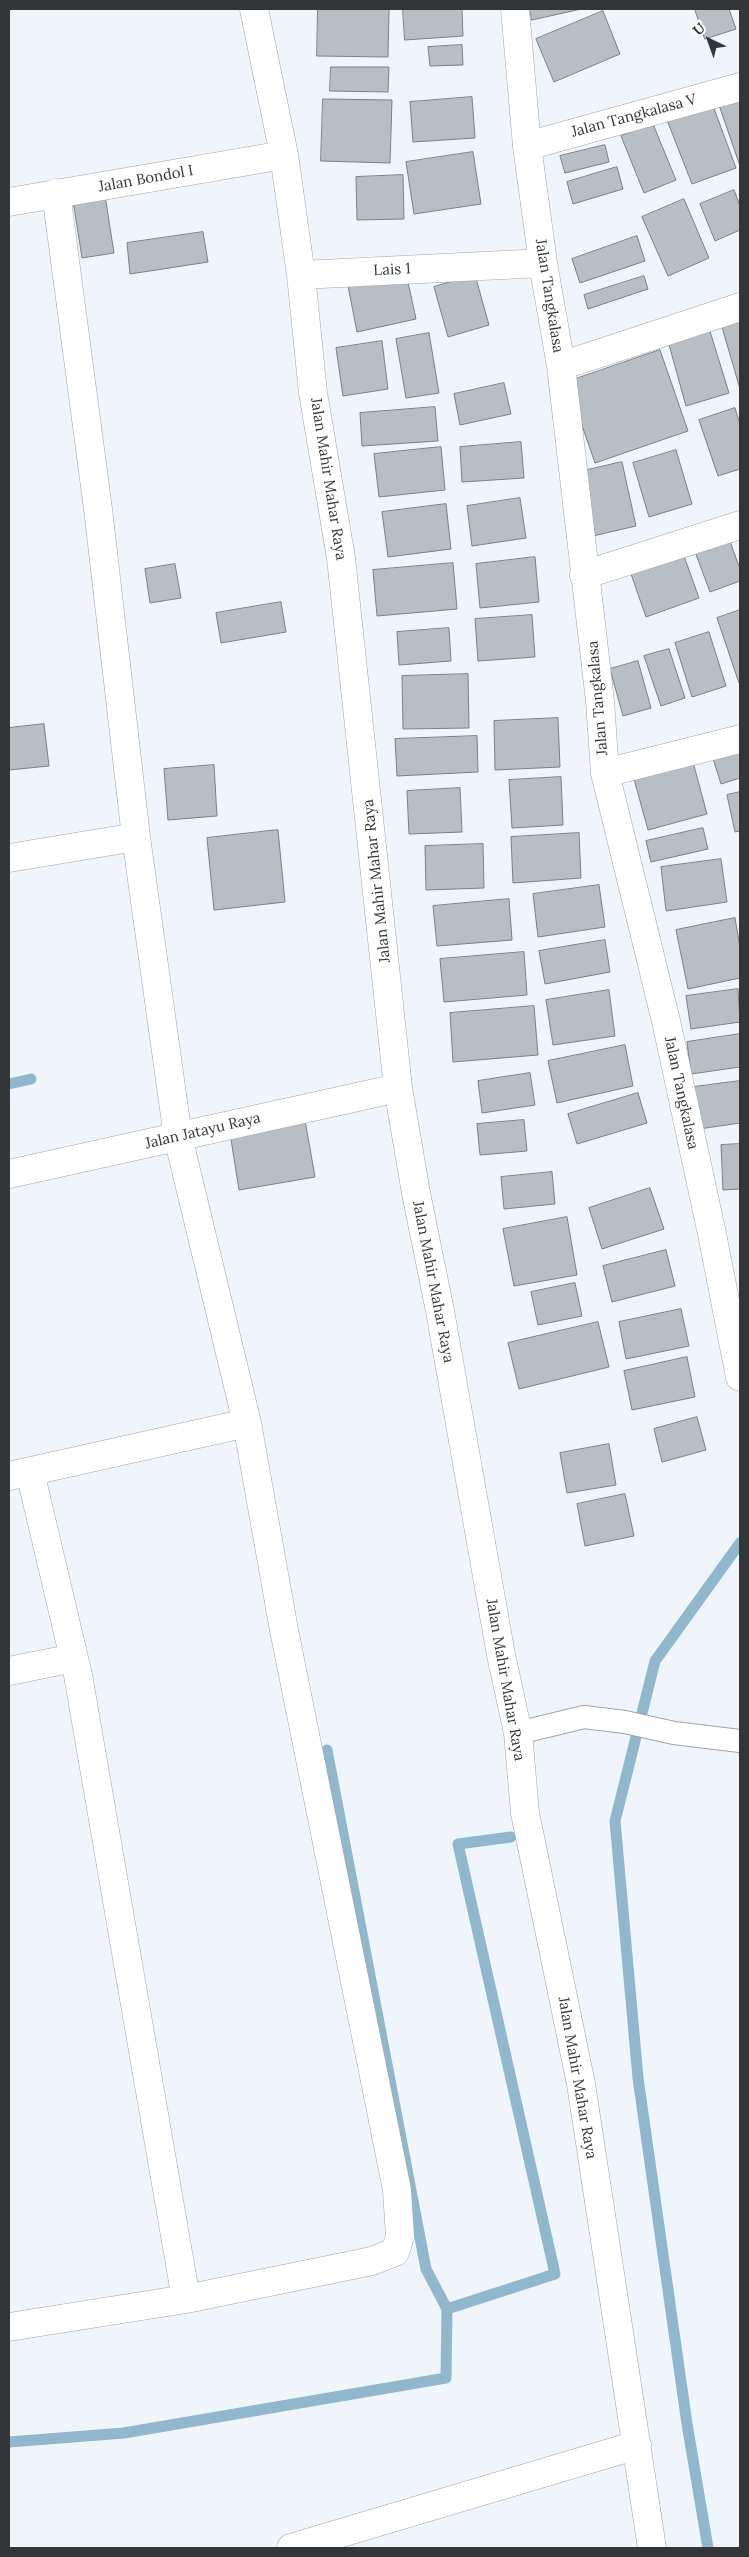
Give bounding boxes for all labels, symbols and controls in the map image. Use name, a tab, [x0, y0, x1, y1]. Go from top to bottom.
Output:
north arrow	[684, 15, 734, 65]
text: U	[689, 19, 709, 39]
street label: Jalan Tangkalasa V	[569, 91, 699, 141]
street label: Jalan Bondol I	[97, 162, 195, 196]
street label: Jalan Tangkalasa	[531, 238, 567, 354]
street label: Lais 1	[373, 260, 411, 280]
street label: Jalan Mahir Mahar Raya	[306, 396, 350, 562]
street label: Jalan Tangkalasa	[584, 640, 612, 756]
street label: Jalan Mahir Mahar Raya	[359, 798, 395, 964]
street label: Jalan Tangkalasa	[660, 1035, 702, 1151]
street label: Jalan Jatayu Raya	[144, 1109, 262, 1153]
street label: Jalan Mahir Mahar Raya	[408, 1200, 458, 1364]
street label: Jalan Mahir Mahar Raya	[482, 1597, 528, 1763]
street label: Jalan Mahir Mahar Raya	[554, 1995, 600, 2161]

